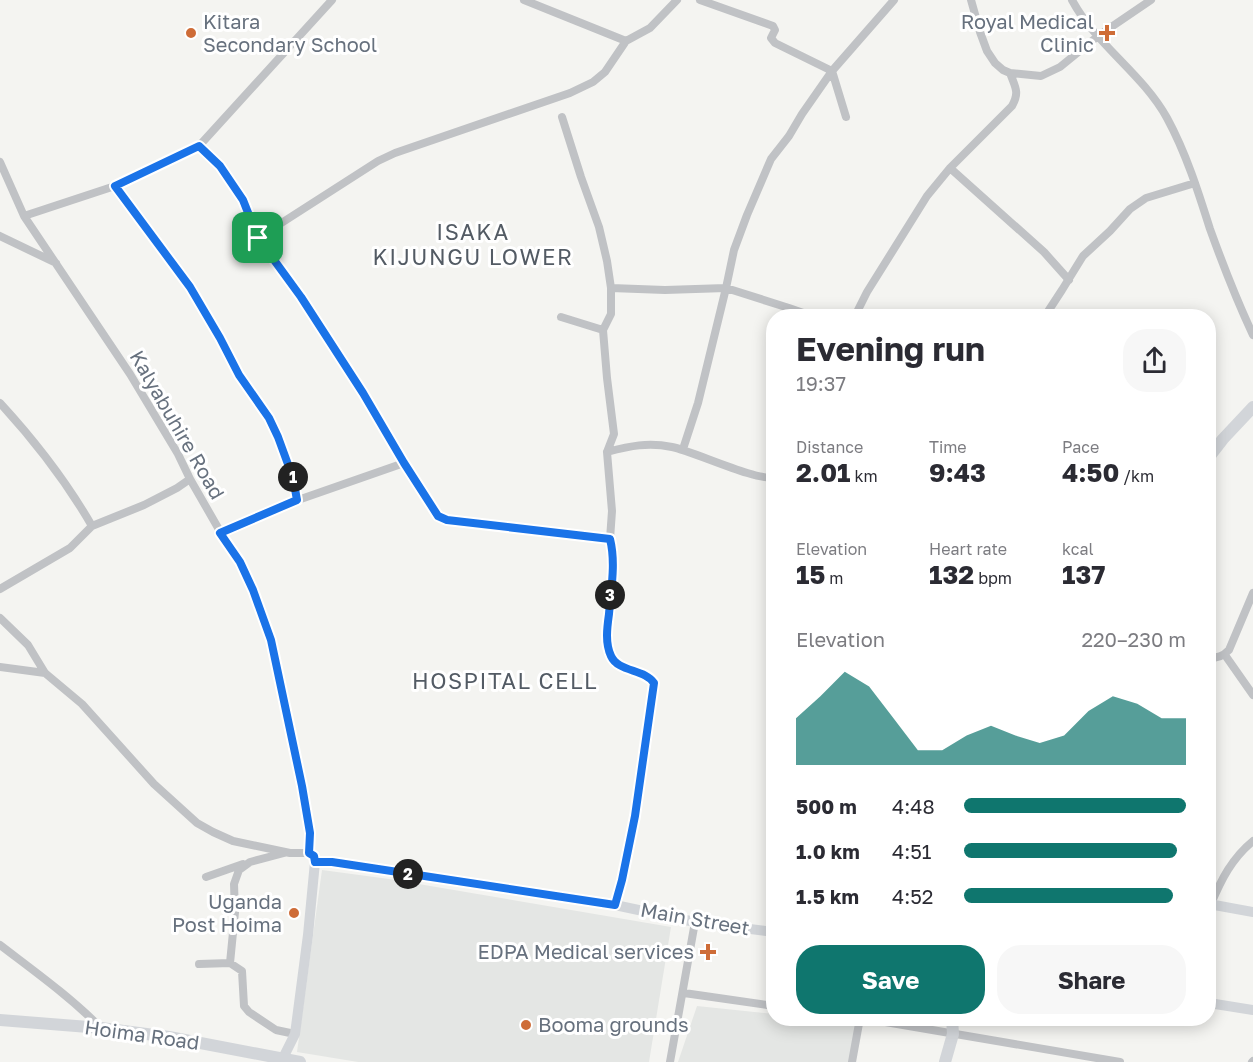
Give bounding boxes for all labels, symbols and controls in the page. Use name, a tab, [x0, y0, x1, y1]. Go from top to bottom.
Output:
place label: Kitara Secondary School	[203, 9, 377, 56]
place label: Royal Medical Clinic	[961, 9, 1094, 56]
marker: Royal Medical Clinic	[1098, 24, 1116, 42]
marker: Kitara Secondary School	[184, 26, 198, 40]
pin	[232, 212, 283, 263]
district label: ISAKA KIJUNGU LOWER	[373, 218, 573, 270]
icon: arrive	[241, 221, 274, 254]
text: Evening run	[796, 329, 985, 368]
button: share	[1123, 329, 1186, 392]
street label: Kalyabuhire Road	[125, 346, 230, 503]
text: 19:37	[796, 371, 846, 395]
text: Distance	[796, 437, 863, 457]
text: Time	[929, 437, 967, 457]
text: Pace	[1062, 437, 1099, 457]
text: 2.01	[796, 457, 850, 488]
text: 9:43	[929, 457, 986, 488]
text: 4:50	[1062, 457, 1119, 488]
pin: 1	[278, 462, 308, 492]
text: km	[850, 466, 878, 486]
text: /km	[1119, 466, 1154, 486]
text: 1	[289, 467, 297, 487]
text: Elevation	[796, 539, 867, 559]
text: Heart rate	[929, 539, 1007, 559]
text: kcal	[1062, 539, 1094, 559]
text: 15	[796, 559, 825, 590]
text: 132	[929, 559, 974, 590]
text: 137	[1062, 559, 1105, 590]
text: m	[825, 568, 843, 588]
text: bpm	[974, 568, 1012, 588]
pin: 3	[595, 580, 625, 610]
text: 3	[605, 585, 615, 605]
text: Elevation	[796, 627, 885, 651]
text: 220–230 m	[1081, 627, 1186, 651]
district label: HOSPITAL CELL	[412, 667, 598, 694]
text: 500 m	[796, 794, 857, 818]
text: 4:48	[892, 794, 935, 818]
text: 1.0 km	[796, 839, 860, 863]
text: 4:51	[892, 839, 932, 863]
pin: 2	[393, 859, 423, 889]
text: 2	[403, 864, 413, 884]
text: 1.5 km	[796, 884, 859, 908]
text: 4:52	[892, 884, 933, 908]
place label: Uganda Post Hoima	[172, 889, 282, 936]
street label: Main Street	[639, 897, 752, 939]
marker: Uganda Post Hoima	[287, 906, 301, 920]
place label: EDPA Medical services	[478, 939, 694, 963]
marker: EDPA Medical services	[699, 943, 717, 961]
button: Save	[796, 945, 985, 1014]
button: Share	[997, 945, 1186, 1014]
place label: Booma grounds	[538, 1012, 689, 1036]
street label: Hoima Road	[83, 1014, 201, 1054]
marker: Booma grounds	[519, 1018, 533, 1032]

